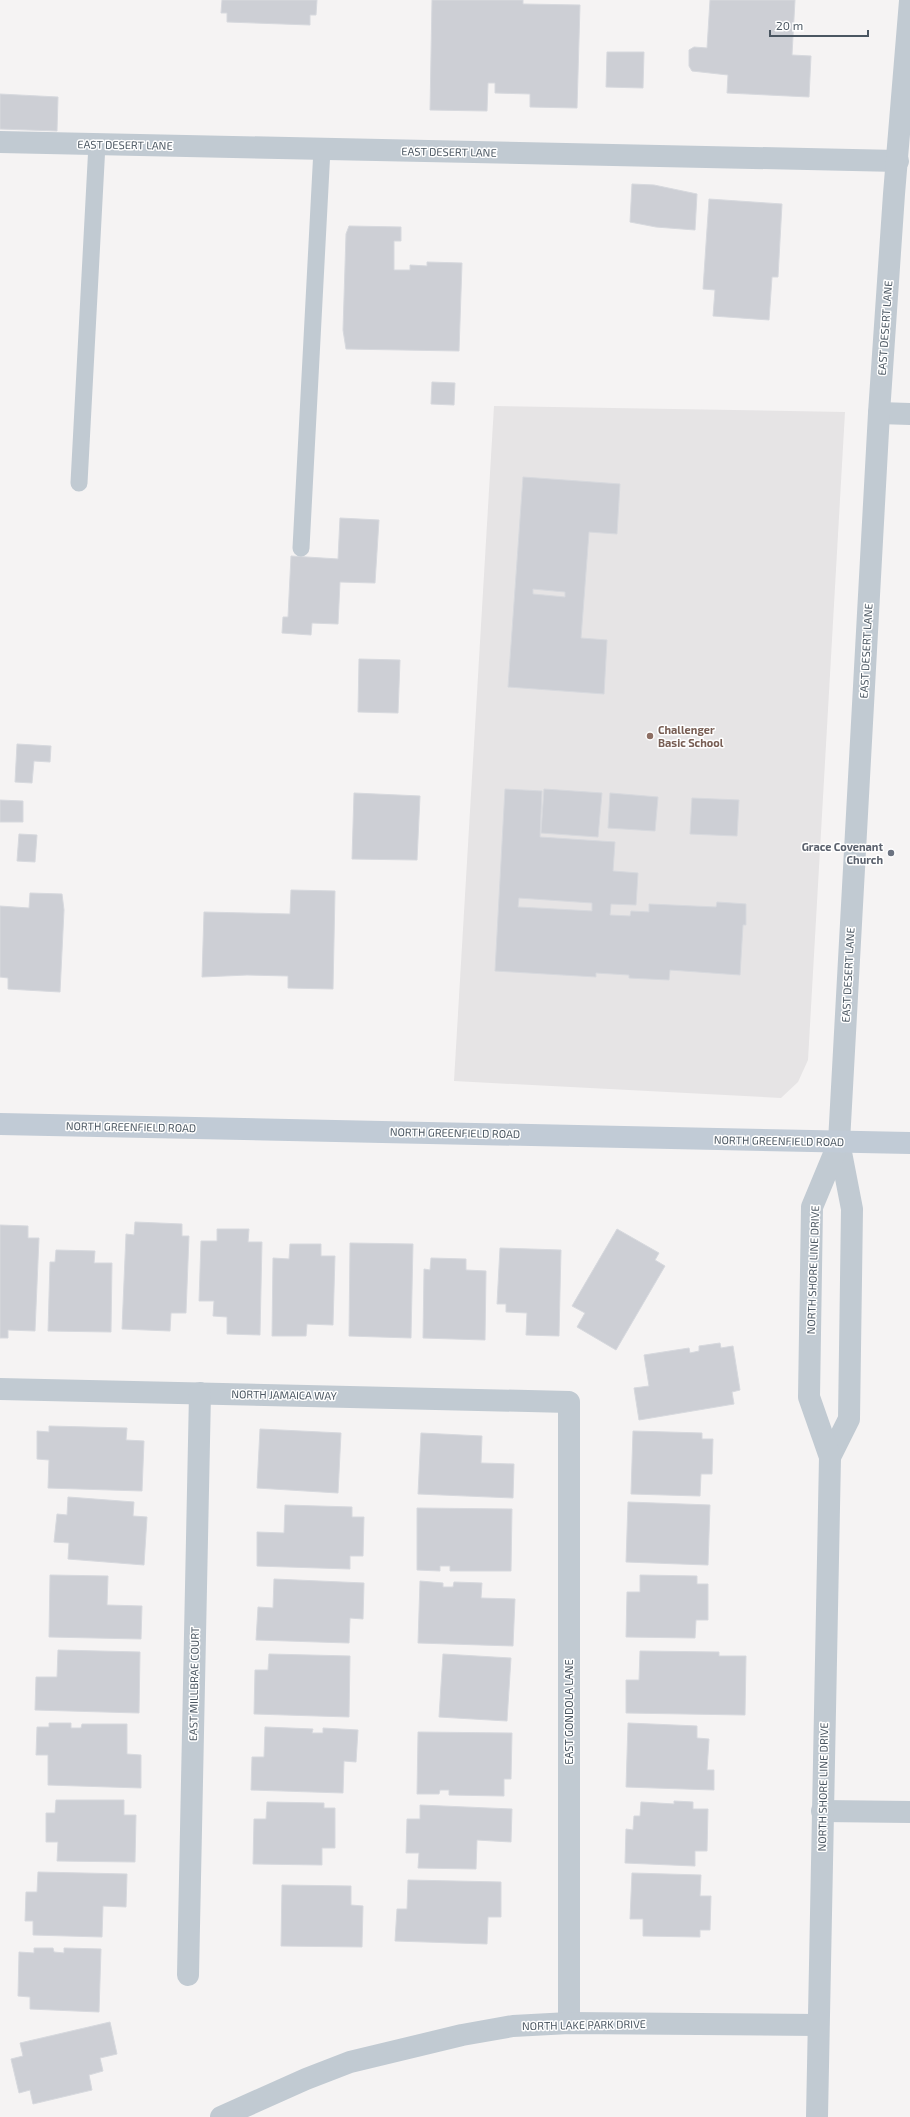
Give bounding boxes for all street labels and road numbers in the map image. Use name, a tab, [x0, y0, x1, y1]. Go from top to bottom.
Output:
street label: EAST DESERT LANE	[77, 137, 173, 152]
street label: EAST DESERT LANE	[401, 144, 497, 159]
street label: EAST DESERT LANE	[875, 280, 894, 376]
street label: EAST DESERT LANE	[857, 603, 874, 699]
street label: EAST DESERT LANE	[839, 927, 856, 1023]
street label: NORTH GREENFIELD ROAD	[66, 1119, 196, 1134]
street label: NORTH GREENFIELD ROAD	[390, 1125, 520, 1140]
street label: NORTH GREENFIELD ROAD	[714, 1133, 844, 1148]
street label: NORTH SHORE LINE DRIVE	[804, 1205, 821, 1335]
street label: NORTH JAMAICA WAY	[231, 1387, 338, 1402]
street label: EAST MILLBRAE COURT	[186, 1626, 201, 1741]
street label: EAST GONDOLA LANE	[562, 1659, 575, 1765]
street label: NORTH SHORE LINE DRIVE	[815, 1722, 830, 1852]
street label: NORTH LAKE PARK DRIVE	[522, 2017, 646, 2032]

